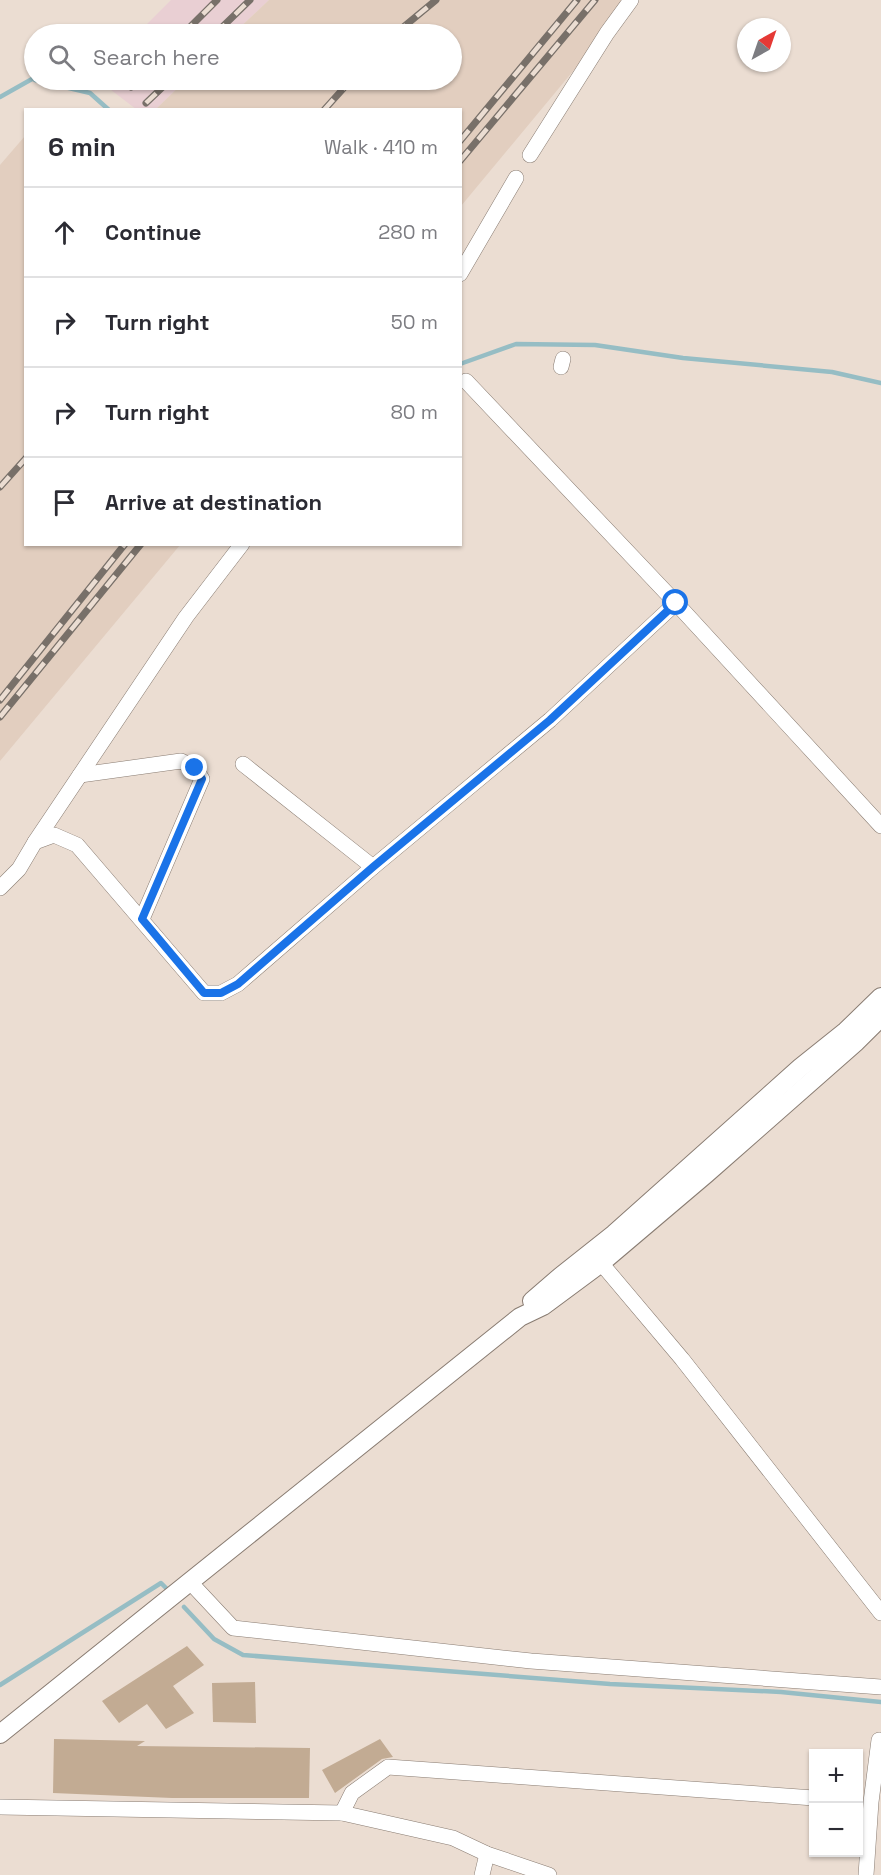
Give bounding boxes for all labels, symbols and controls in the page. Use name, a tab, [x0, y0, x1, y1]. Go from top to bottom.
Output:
north arrow	[737, 18, 791, 72]
search box	[24, 24, 462, 90]
icon: search	[45, 41, 78, 74]
text: Search here	[93, 43, 220, 71]
text: 6 min	[48, 130, 116, 164]
text: Walk · 410 m	[324, 134, 438, 160]
icon: ahead	[48, 216, 81, 249]
text: Continue	[105, 218, 201, 246]
text: 280 m	[378, 219, 438, 245]
icon: right	[48, 306, 81, 339]
text: Turn right	[105, 308, 210, 336]
text: 50 m	[391, 309, 438, 335]
icon: right	[48, 396, 81, 429]
text: Turn right	[105, 398, 210, 426]
text: 80 m	[390, 399, 438, 425]
icon: arrive	[48, 486, 81, 519]
text: Arrive at destination	[105, 488, 322, 516]
route start	[662, 589, 688, 615]
route end	[181, 754, 207, 780]
map controls	[809, 1749, 863, 1857]
button: +	[809, 1749, 863, 1803]
button: −	[809, 1803, 863, 1857]

